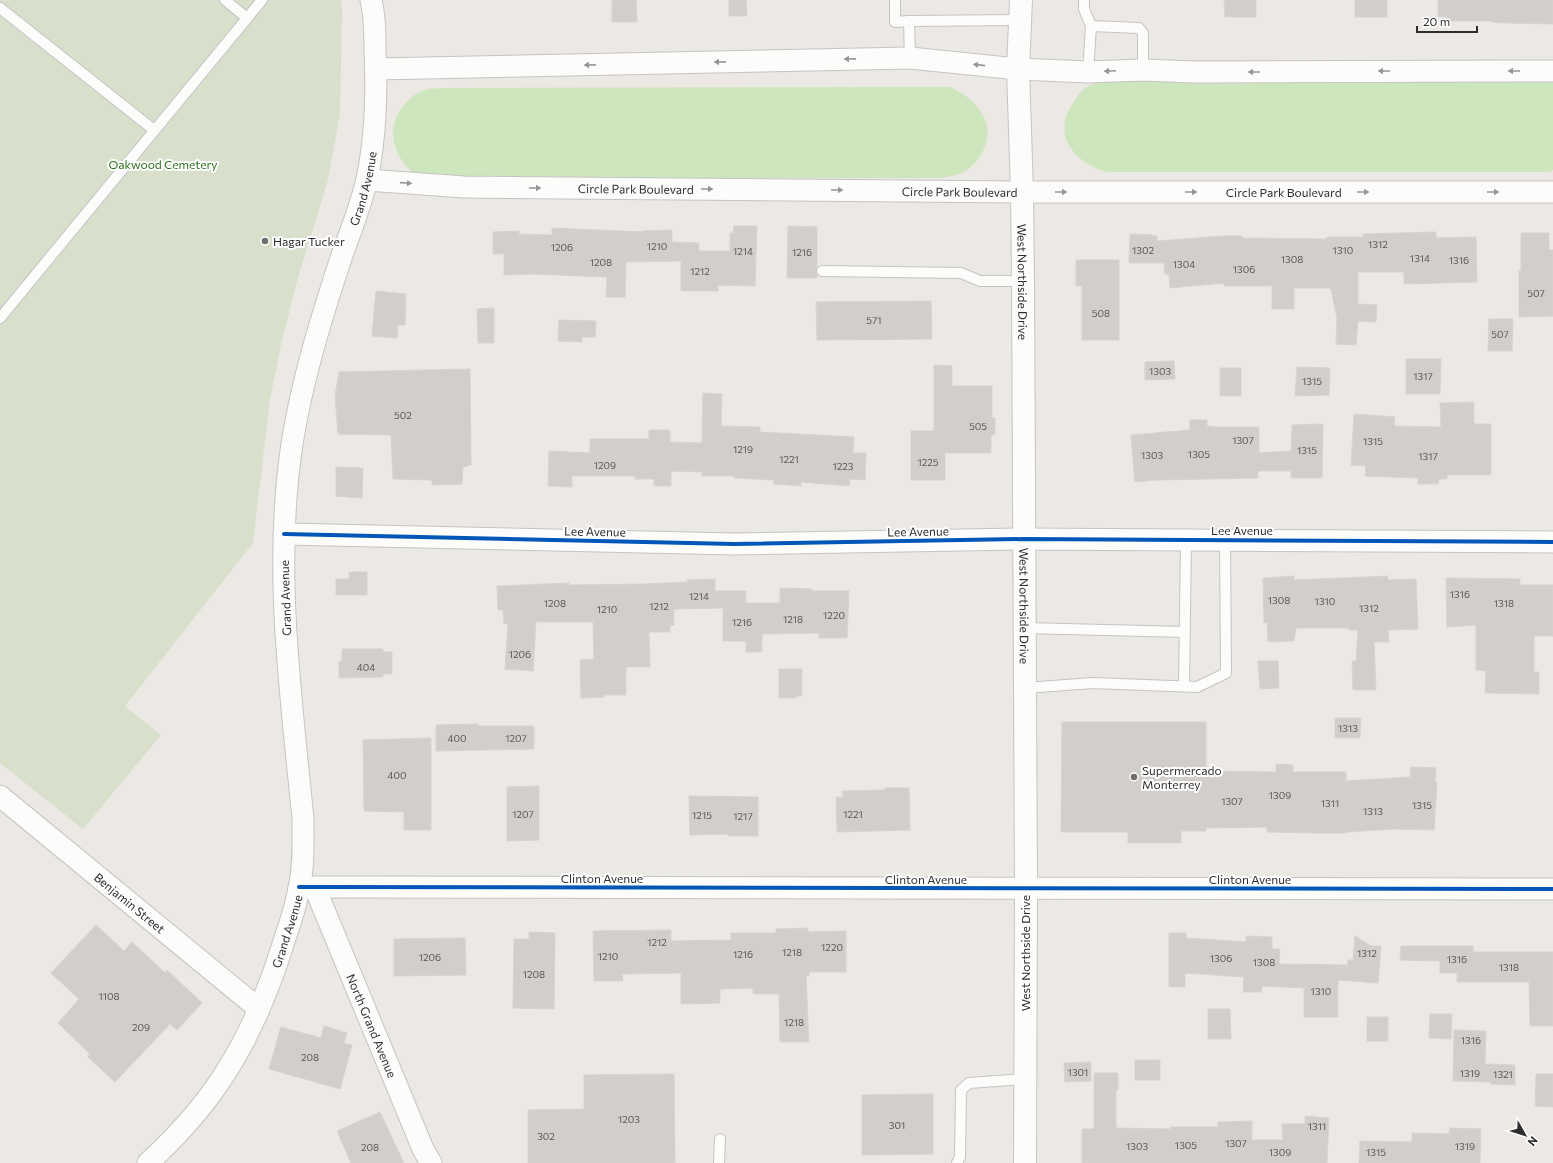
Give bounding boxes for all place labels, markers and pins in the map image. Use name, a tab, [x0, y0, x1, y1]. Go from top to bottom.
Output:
place label: Hagar Tucker	[273, 234, 345, 248]
marker: Hagar Tucker	[260, 236, 270, 246]
place label: Supermercado Monterrey	[1142, 763, 1222, 791]
marker: Supermercado Monterrey	[1129, 772, 1139, 782]

